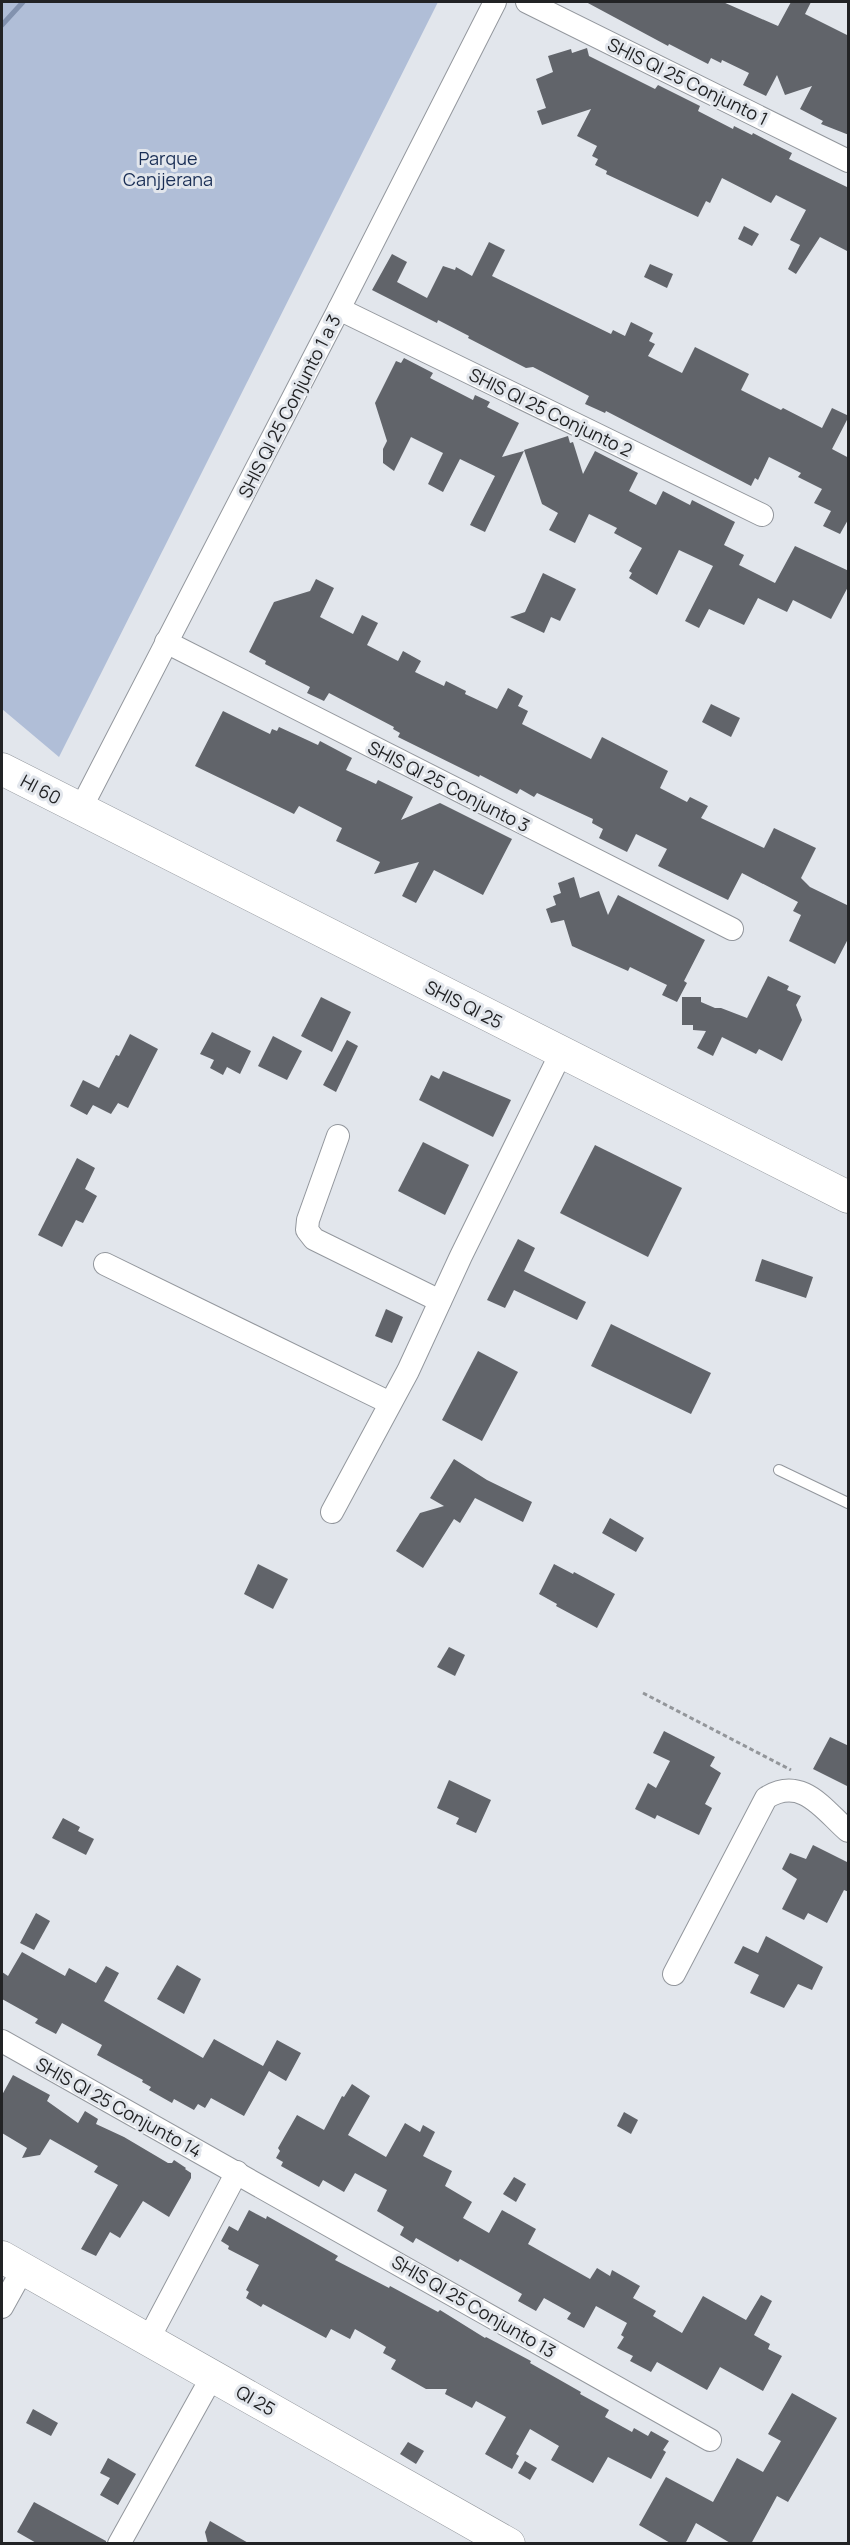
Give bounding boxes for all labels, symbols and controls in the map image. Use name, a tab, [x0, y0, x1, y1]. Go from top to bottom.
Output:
street label: SHIS QI 25 Conjunto 1	[604, 32, 772, 130]
park label: Parque Canjjerana	[123, 146, 213, 191]
street label: SHIS QI 25 Conjunto 1 a 3	[232, 310, 346, 502]
street label: SHIS QI 25 Conjunto 2	[465, 362, 637, 462]
street label: SHIS QI 25 Conjunto 3	[364, 735, 534, 837]
street label: HI 60	[17, 768, 65, 810]
street label: SHIS QI 25	[421, 974, 507, 1034]
street label: SHIS QI 25 Conjunto 14	[32, 2051, 206, 2163]
street label: SHIS QI 25 Conjunto 13	[388, 2249, 560, 2363]
street label: QI 25	[232, 2379, 280, 2421]

